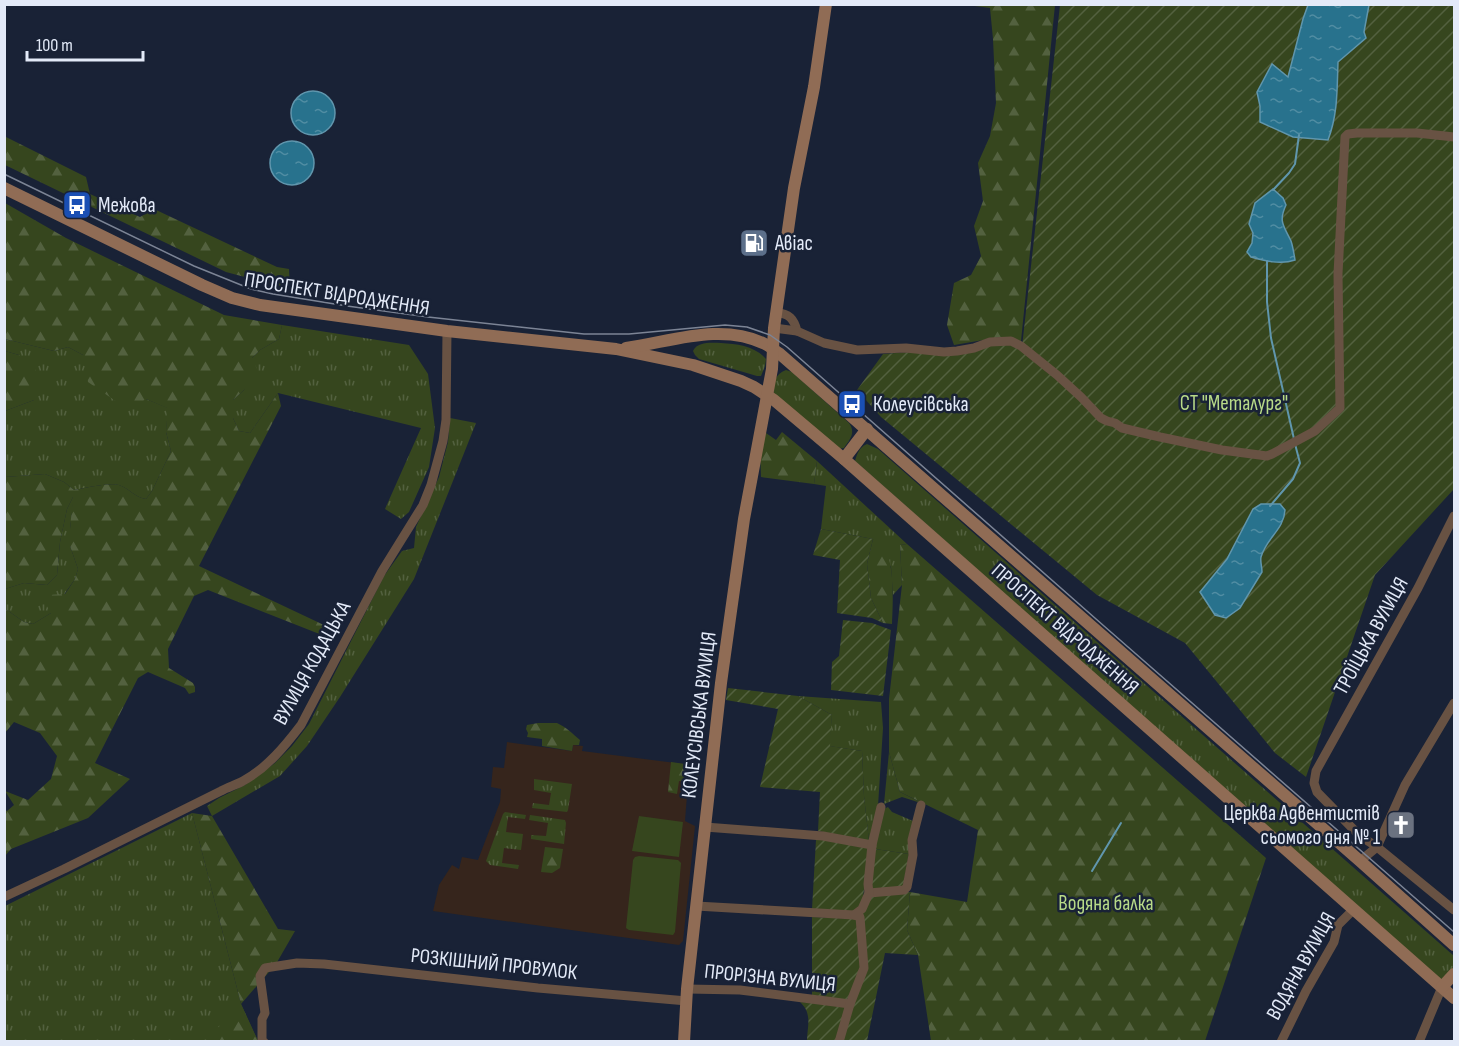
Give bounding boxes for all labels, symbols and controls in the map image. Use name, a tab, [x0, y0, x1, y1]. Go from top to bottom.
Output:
scale bar	[27, 24, 142, 62]
text: 100 m	[36, 35, 73, 56]
bus stop icon: Межова	[61, 189, 93, 221]
place label: Межова	[98, 193, 156, 218]
fuel station icon: Авіас	[738, 227, 770, 259]
place label: Авіас	[774, 231, 813, 256]
street label: ПРОСПЕКТ ВІДРОДЖЕННЯ	[243, 267, 431, 321]
bus stop icon: Колеусівська	[836, 388, 868, 420]
park label: СТ "Металург"	[1180, 391, 1288, 416]
place label: Колеусівська	[873, 392, 969, 417]
street label: ПРОСПЕКТ ВІДРОДЖЕННЯ	[986, 558, 1144, 700]
street label: ТРОЇЦЬКА ВУЛИЦЯ	[1328, 573, 1414, 699]
street label: ВУЛИЦЯ КОДАЦЬКА	[268, 596, 357, 729]
street label: КОЛЕУСІВСЬКА ВУЛИЦЯ	[676, 630, 722, 800]
place label: Церква Адвентистів сьомого дня № 1	[1224, 801, 1381, 850]
church icon: Церква Адвентистів сьомого дня № 1	[1385, 809, 1417, 841]
park label: Водяна балка	[1058, 891, 1154, 916]
street label: ВОДЯНА ВУЛИЦЯ	[1261, 908, 1341, 1024]
street label: РОЗКІШНИЙ ПРОВУЛОК	[410, 943, 579, 985]
street label: ПРОРІЗНА ВУЛИЦЯ	[703, 959, 837, 997]

